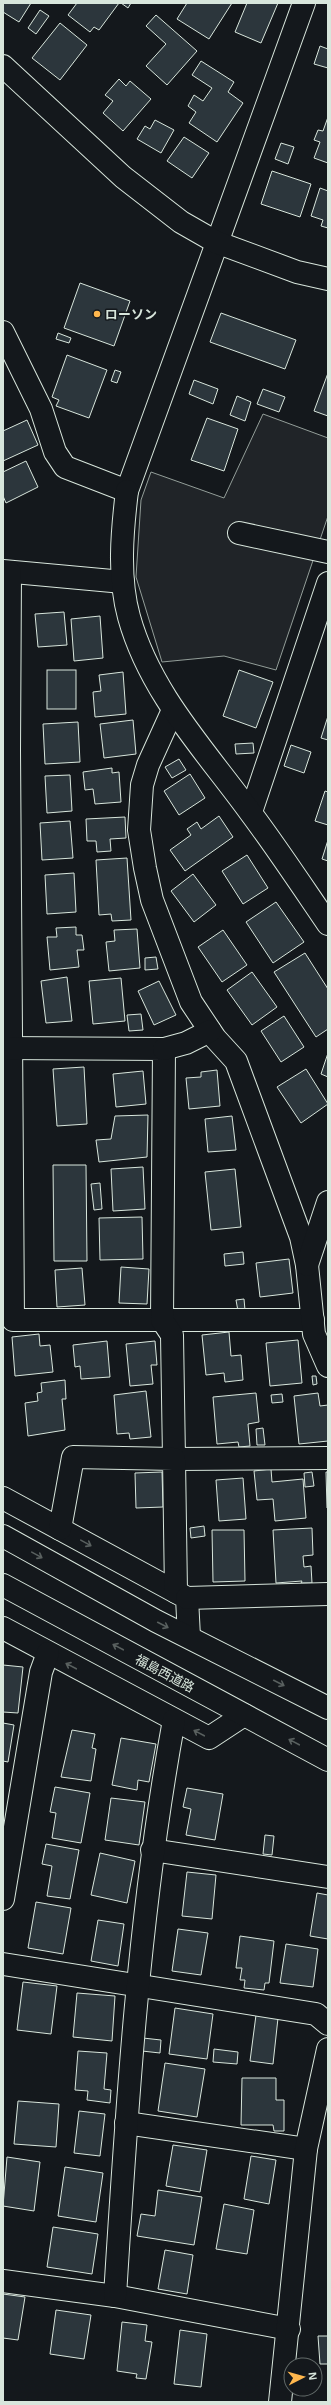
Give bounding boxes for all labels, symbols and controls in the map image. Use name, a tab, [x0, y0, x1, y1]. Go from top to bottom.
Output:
place label: ローソン	[105, 307, 157, 322]
marker: ローソン	[92, 309, 102, 319]
one-way arrow	[80, 1540, 92, 1548]
one-way arrow	[31, 1552, 43, 1560]
one-way arrow	[157, 1621, 169, 1629]
one-way arrow	[112, 1642, 124, 1650]
street label: 福島西道路	[133, 1652, 197, 1695]
one-way arrow	[66, 1662, 78, 1670]
one-way arrow	[273, 1680, 285, 1687]
one-way arrow	[193, 1729, 205, 1736]
one-way arrow	[288, 1738, 300, 1745]
north arrow	[283, 2357, 323, 2397]
text: N	[307, 2371, 319, 2381]

